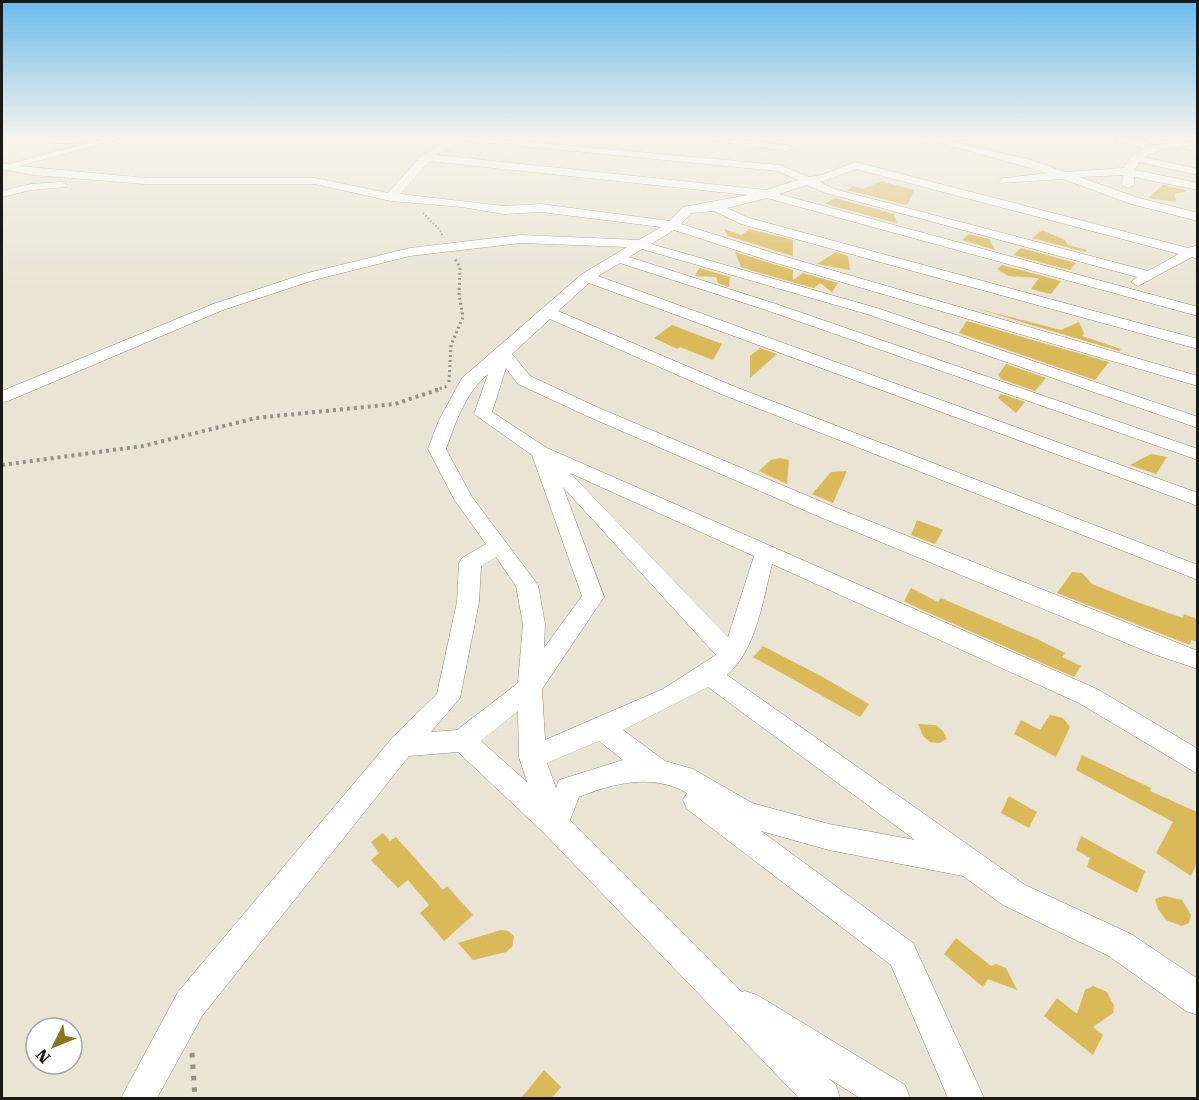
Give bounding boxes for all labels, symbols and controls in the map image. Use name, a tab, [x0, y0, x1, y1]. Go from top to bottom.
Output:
north arrow	[24, 1016, 84, 1076]
text: N	[32, 1045, 55, 1067]

